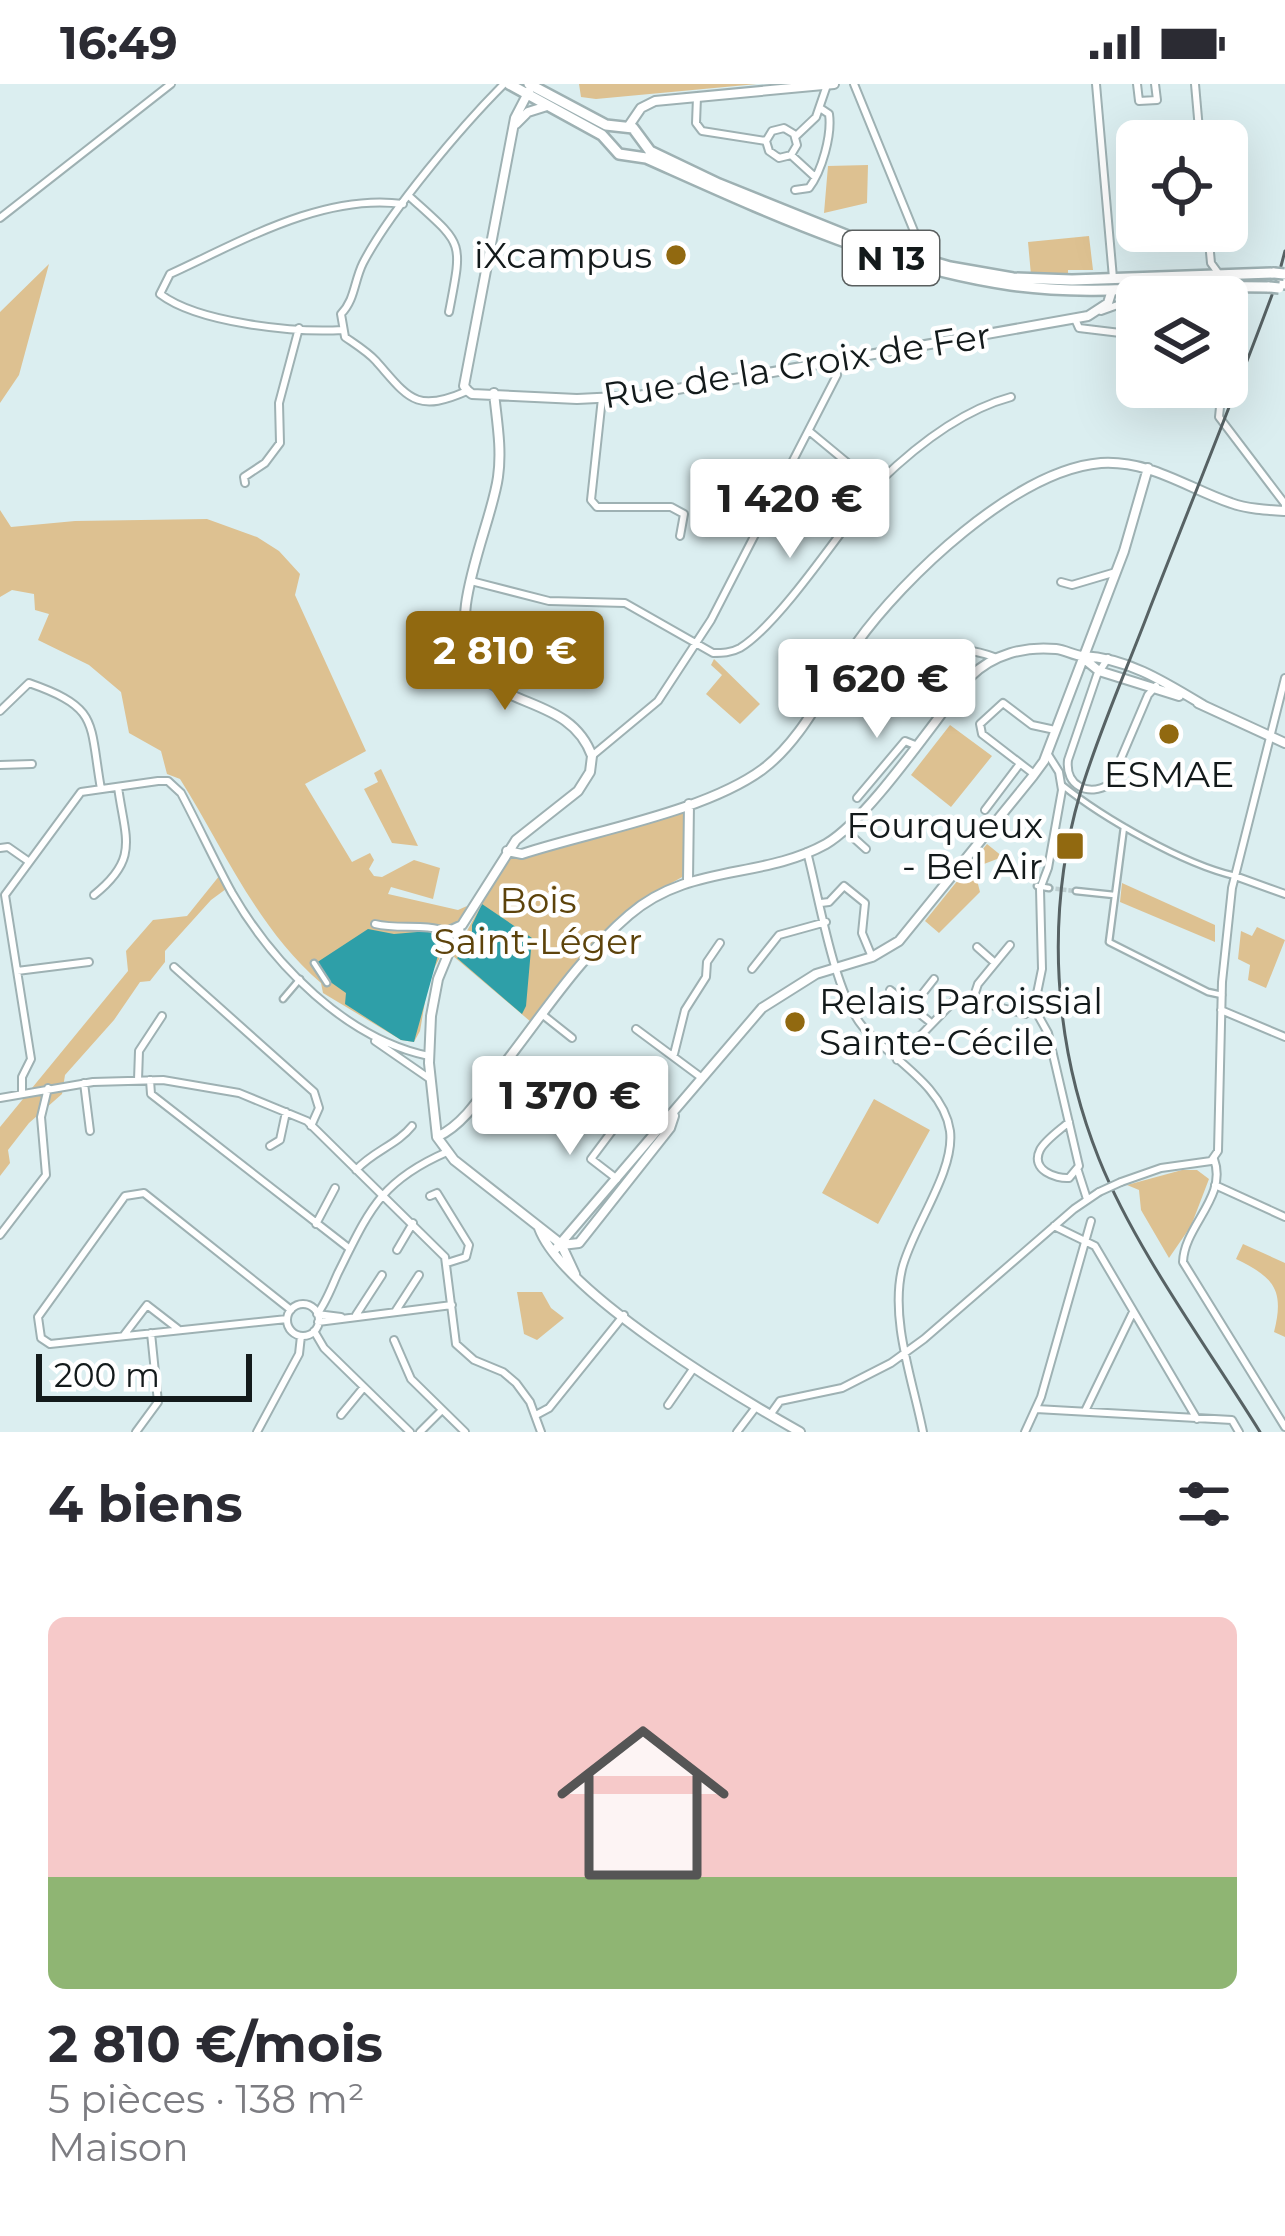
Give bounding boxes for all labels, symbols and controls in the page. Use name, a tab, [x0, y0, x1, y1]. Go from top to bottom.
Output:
text: 16:49	[60, 15, 178, 70]
map controls	[1116, 120, 1248, 408]
button: locate	[1116, 120, 1248, 252]
road number: N 13	[843, 231, 939, 285]
place label: iXcampus	[474, 233, 652, 277]
marker: iXcampus	[663, 242, 689, 268]
button: layers	[1116, 276, 1248, 408]
street label: Rue de la Croix de Fer	[600, 313, 994, 417]
pin: 1 420 €	[679, 459, 901, 561]
text: 1 420 €	[717, 474, 863, 522]
pin: 2 810 €	[394, 611, 616, 713]
text: 2 810 €	[433, 626, 577, 674]
pin: 1 620 €	[766, 639, 988, 741]
text: 1 620 €	[805, 654, 949, 702]
marker: ESMAE	[1156, 721, 1182, 747]
place label: ESMAE	[1104, 752, 1234, 796]
place label: Fourqueux - Bel Air	[846, 803, 1043, 888]
marker: Fourqueux - Bel Air	[1054, 830, 1086, 862]
park label: Bois Saint-Léger	[434, 878, 642, 963]
place label: Relais Paroissial Sainte-Cécile	[819, 979, 1103, 1064]
marker: Relais Paroissial Sainte-Cécile	[782, 1009, 808, 1035]
pin: 1 370 €	[459, 1056, 681, 1158]
text: 1 370 €	[499, 1071, 641, 1119]
scale bar	[36, 1348, 252, 1401]
text: 200 m	[54, 1355, 160, 1395]
icon: filters	[1171, 1471, 1237, 1537]
text: 4 biens	[48, 1473, 243, 1535]
icon: home	[535, 1695, 751, 1911]
text: 2 810 €/mois	[48, 2013, 383, 2075]
text: 5 pièces · 138 m²	[48, 2075, 365, 2123]
text: Maison	[48, 2123, 189, 2171]

